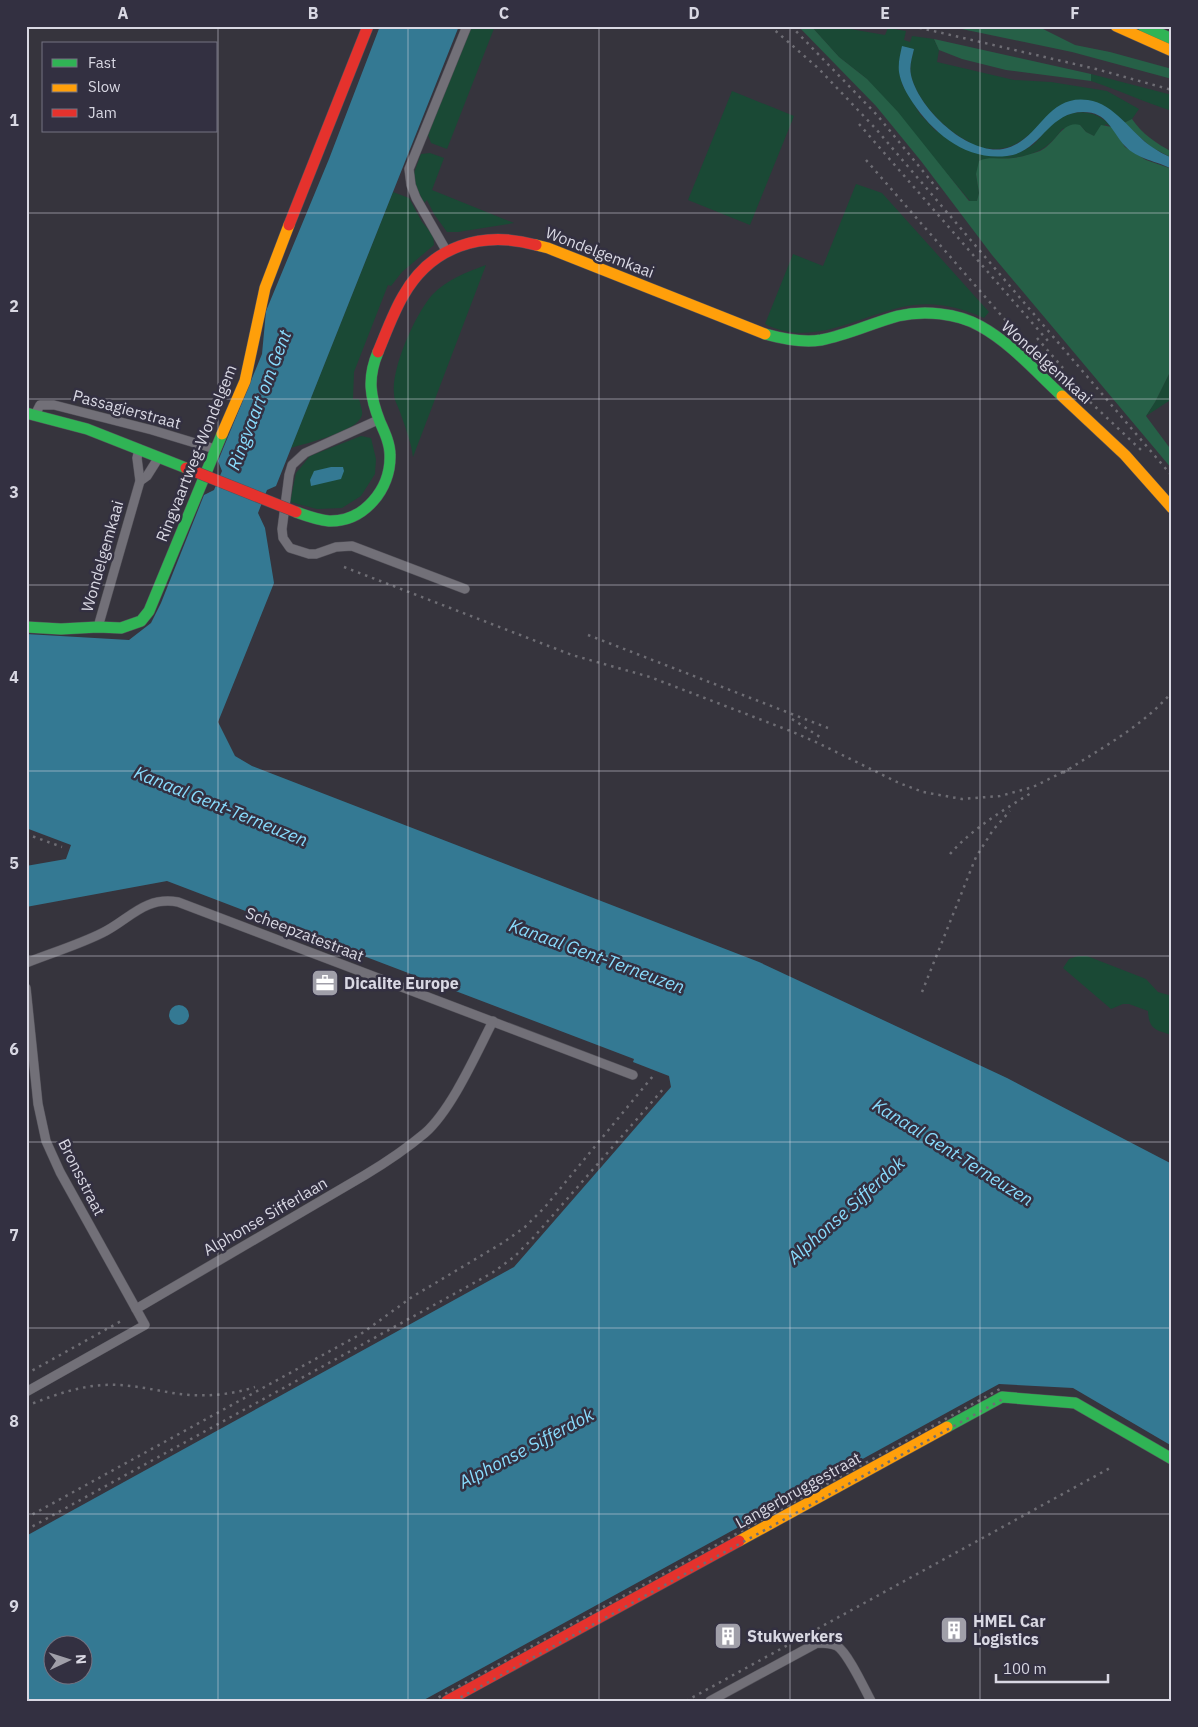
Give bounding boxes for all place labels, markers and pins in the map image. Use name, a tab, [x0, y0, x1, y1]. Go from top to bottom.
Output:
office icon: Dicalite Europe	[310, 968, 340, 998]
place label: Dicalite Europe	[344, 973, 459, 993]
place label: HMEL Car Logistics	[973, 1611, 1046, 1649]
building icon: HMEL Car Logistics	[939, 1615, 969, 1645]
building icon: Stukwerkers	[713, 1621, 743, 1651]
place label: Stukwerkers	[747, 1626, 843, 1646]

